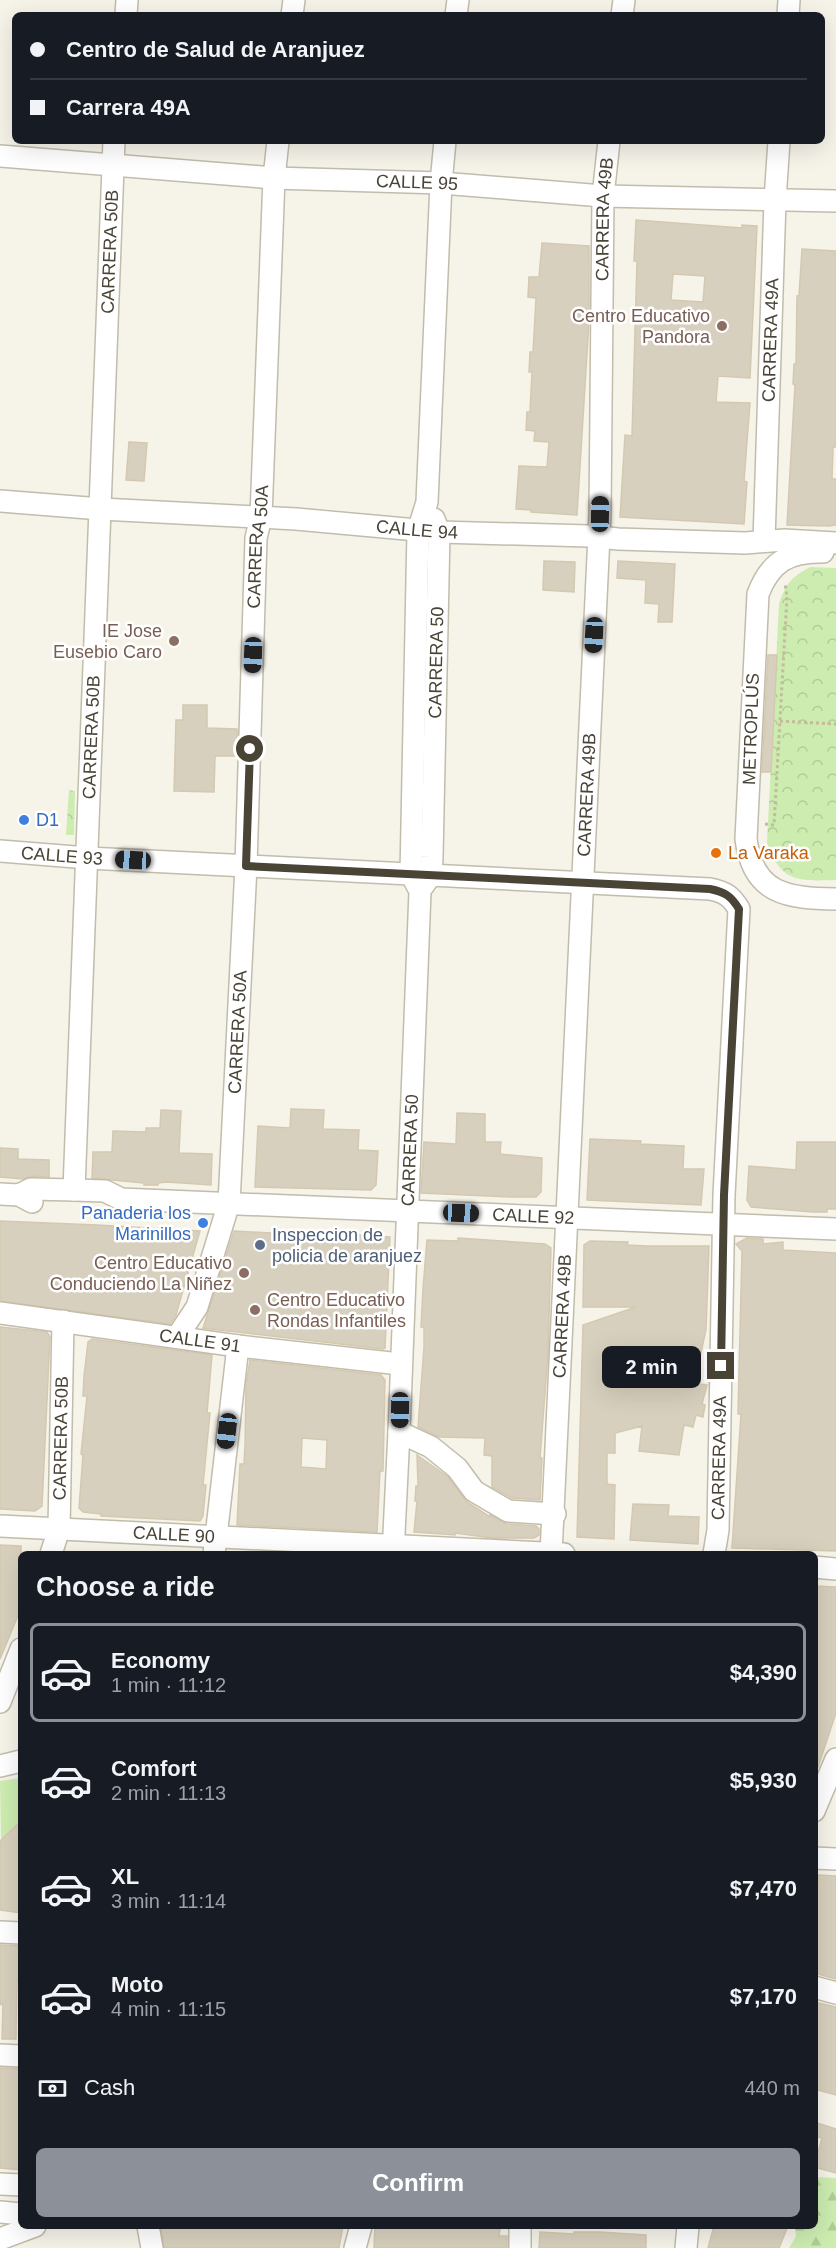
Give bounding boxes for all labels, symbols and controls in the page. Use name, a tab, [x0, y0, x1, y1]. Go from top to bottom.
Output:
text: Centro de Salud de Aranjuez	[66, 37, 365, 62]
text: Carrera 49A	[66, 95, 191, 120]
street label: CARRERA 49B	[592, 156, 617, 281]
street label: CALLE 95	[376, 171, 459, 194]
street label: CARRERA 50B	[97, 189, 122, 314]
street label: CARRERA 49A	[758, 278, 782, 402]
place label: Centro Educativo Pandora	[572, 306, 711, 347]
marker: Centro Educativo Pandora	[715, 319, 729, 333]
street label: CARRERA 50A	[244, 485, 272, 609]
car	[591, 496, 609, 532]
street label: CALLE 94	[375, 516, 458, 543]
street label: CARRERA 50	[425, 606, 447, 719]
car	[584, 617, 604, 653]
place label: IE Jose Eusebio Caro	[53, 621, 162, 662]
marker: IE Jose Eusebio Caro	[167, 634, 181, 648]
car	[243, 637, 263, 673]
street label: METROPLÚS	[738, 673, 763, 785]
street label: CARRERA 50B	[79, 675, 104, 800]
street label: CARRERA 49B	[574, 732, 600, 857]
route start	[236, 735, 263, 762]
place label: D1	[36, 810, 59, 830]
marker: D1	[17, 813, 31, 827]
street label: CALLE 93	[20, 843, 103, 869]
place label: La Varaka	[728, 843, 810, 863]
marker: La Varaka	[709, 846, 723, 860]
car	[115, 850, 151, 870]
street label: CARRERA 50A	[225, 970, 251, 1095]
street label: CARRERA 50	[398, 1094, 422, 1207]
place label: Panaderia los Marinillos	[81, 1203, 191, 1244]
car	[443, 1203, 479, 1223]
street label: CALLE 92	[492, 1205, 575, 1228]
marker: Panaderia los Marinillos	[196, 1216, 210, 1230]
place label: Inspeccion de policia de aranjuez	[272, 1225, 422, 1266]
marker: Inspeccion de policia de aranjuez	[253, 1238, 267, 1252]
place label: Centro Educativo Conduciendo La Niñez	[50, 1253, 232, 1294]
street label: CARRERA 49B	[549, 1254, 575, 1379]
marker: Centro Educativo Conduciendo La Niñez	[237, 1266, 251, 1280]
place label: Centro Educativo Rondas Infantiles	[267, 1290, 406, 1331]
marker: Centro Educativo Rondas Infantiles	[248, 1303, 262, 1317]
street label: CALLE 91	[158, 1325, 242, 1356]
callout: 2 min	[601, 1345, 700, 1387]
route end	[707, 1352, 734, 1379]
text: 2 min	[625, 1356, 678, 1378]
street label: CARRERA 50B	[50, 1376, 72, 1501]
car	[391, 1392, 409, 1428]
street label: CARRERA 49A	[708, 1396, 730, 1520]
car	[216, 1412, 238, 1450]
street label: CALLE 90	[132, 1523, 215, 1547]
text: Choose a ride	[36, 1572, 215, 1602]
icon: car	[39, 1646, 93, 1700]
text: Economy	[111, 1648, 210, 1673]
text: $4,390	[730, 1660, 797, 1685]
text: 1 min · 11:12	[111, 1674, 226, 1696]
icon: car	[39, 1754, 93, 1808]
text: Comfort	[111, 1756, 197, 1781]
text: $5,930	[730, 1768, 797, 1793]
text: 2 min · 11:13	[111, 1782, 226, 1804]
icon: car	[39, 1862, 93, 1916]
text: XL	[111, 1864, 139, 1889]
text: $7,470	[730, 1876, 797, 1901]
text: 3 min · 11:14	[111, 1890, 226, 1912]
icon: car	[39, 1970, 93, 2024]
text: Moto	[111, 1972, 164, 1997]
text: $7,170	[730, 1984, 797, 2009]
text: 4 min · 11:15	[111, 1998, 226, 2020]
icon: cash	[36, 2072, 69, 2105]
text: Cash	[84, 2075, 135, 2100]
text: 440 m	[744, 2077, 800, 2099]
button: Confirm	[36, 2148, 800, 2217]

